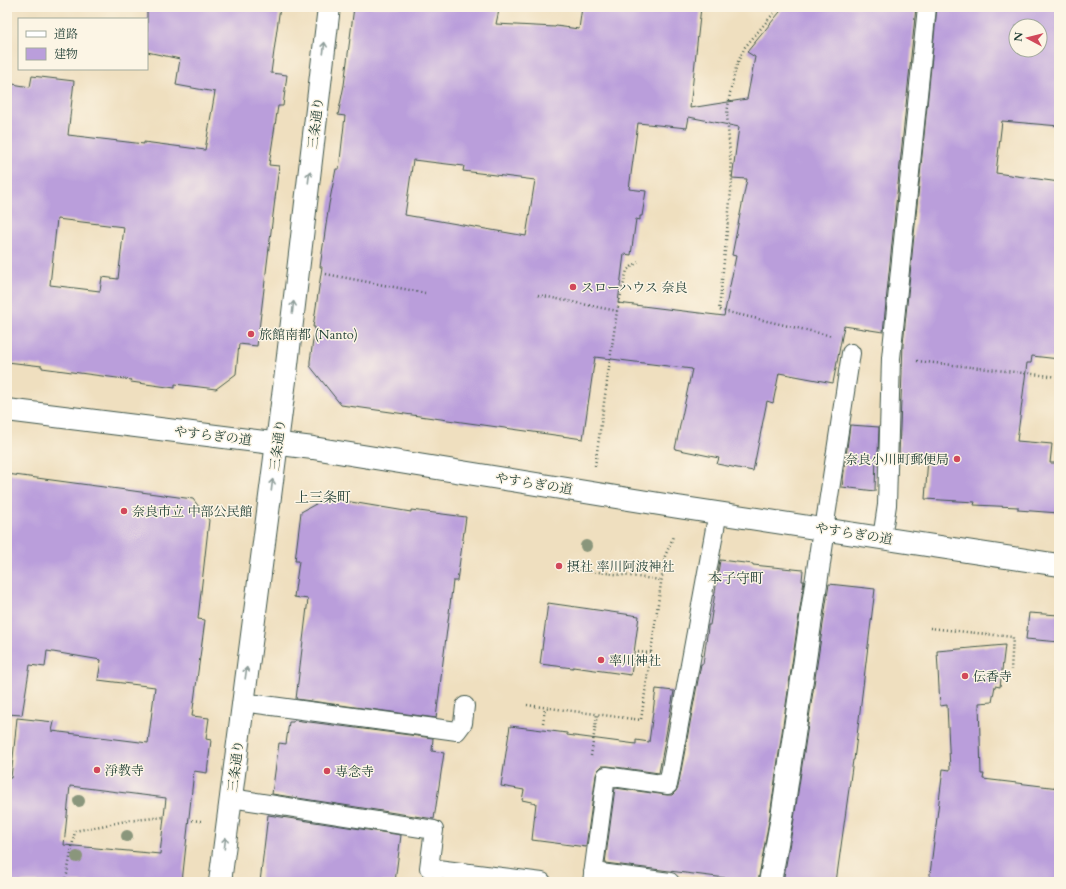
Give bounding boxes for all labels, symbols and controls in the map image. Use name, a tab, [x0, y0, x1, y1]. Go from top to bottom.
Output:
legend	[18, 18, 148, 70]
north arrow	[1008, 18, 1048, 58]
text: 道路	[54, 26, 78, 42]
text: N	[1011, 31, 1027, 42]
one-way arrow	[320, 42, 328, 55]
text: 建物	[54, 46, 78, 62]
street label: 三条通り	[304, 96, 328, 150]
one-way arrow	[305, 171, 312, 184]
place label: スローハウス 奈良	[581, 279, 687, 297]
marker: スローハウス 奈良	[568, 282, 578, 292]
one-way arrow	[290, 300, 297, 313]
place label: 旅館南都 (Nanto)	[259, 326, 358, 344]
marker: 旅館南都 (Nanto)	[246, 329, 256, 339]
street label: 三条通り	[266, 418, 290, 472]
street label: やすらぎの道	[173, 422, 253, 450]
place label: 奈良小川町郵便局	[845, 451, 949, 469]
marker: 奈良小川町郵便局	[952, 454, 962, 464]
street label: やすらぎの道	[494, 469, 574, 499]
one-way arrow	[268, 479, 276, 492]
district label: 上三条町	[295, 488, 351, 507]
place label: 奈良市立 中部公民館	[132, 503, 253, 521]
marker: 奈良市立 中部公民館	[119, 506, 129, 516]
street label: やすらぎの道	[814, 519, 894, 549]
place label: 摂社 率川阿波神社	[567, 558, 675, 576]
marker: 摂社 率川阿波神社	[554, 561, 564, 571]
district label: 本子守町	[708, 569, 764, 588]
place label: 率川神社	[609, 652, 661, 670]
marker: 率川神社	[596, 655, 606, 665]
one-way arrow	[242, 667, 250, 680]
place label: 伝香寺	[973, 668, 1012, 686]
marker: 伝香寺	[960, 671, 970, 681]
street label: 三条通り	[224, 739, 248, 793]
place label: 淨教寺	[105, 762, 144, 780]
place label: 専念寺	[335, 763, 374, 781]
marker: 淨教寺	[92, 765, 102, 775]
marker: 専念寺	[322, 766, 332, 776]
one-way arrow	[221, 837, 229, 850]

